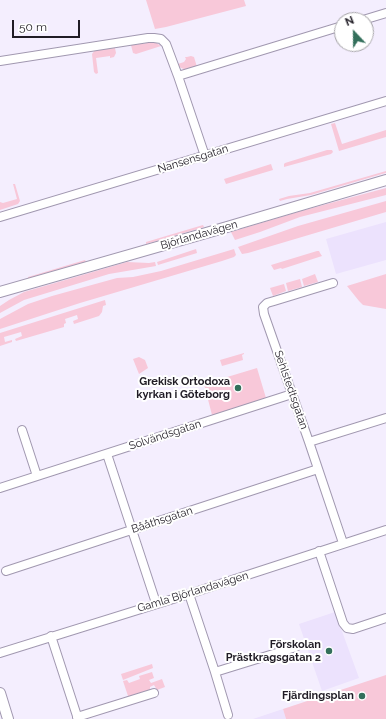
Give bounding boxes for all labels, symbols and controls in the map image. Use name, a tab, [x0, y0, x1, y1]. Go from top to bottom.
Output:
scale bar	[14, 12, 82, 38]
north arrow	[334, 12, 374, 52]
text: N	[343, 14, 356, 29]
text: 50 m	[19, 20, 47, 34]
street label: Nansensgatan	[156, 142, 230, 176]
street label: Björlandavägen	[159, 218, 239, 252]
street label: Sehlstedtsgatan	[271, 349, 311, 431]
place label: Grekisk Ortodoxa kyrkan i Göteborg	[136, 375, 230, 401]
marker: Grekisk Ortodoxa kyrkan i Göteborg	[233, 383, 243, 393]
street label: Solvändsgatan	[127, 417, 203, 453]
street label: Bååthsgatan	[130, 504, 194, 536]
street label: Gamla Björlandavägen	[136, 569, 250, 615]
place label: Förskolan Prästkragsgatan 2	[226, 638, 321, 664]
marker: Förskolan Prästkragsgatan 2	[324, 646, 334, 656]
place label: Fjärdingsplan	[282, 689, 354, 703]
marker: Fjärdingsplan	[357, 691, 367, 701]

